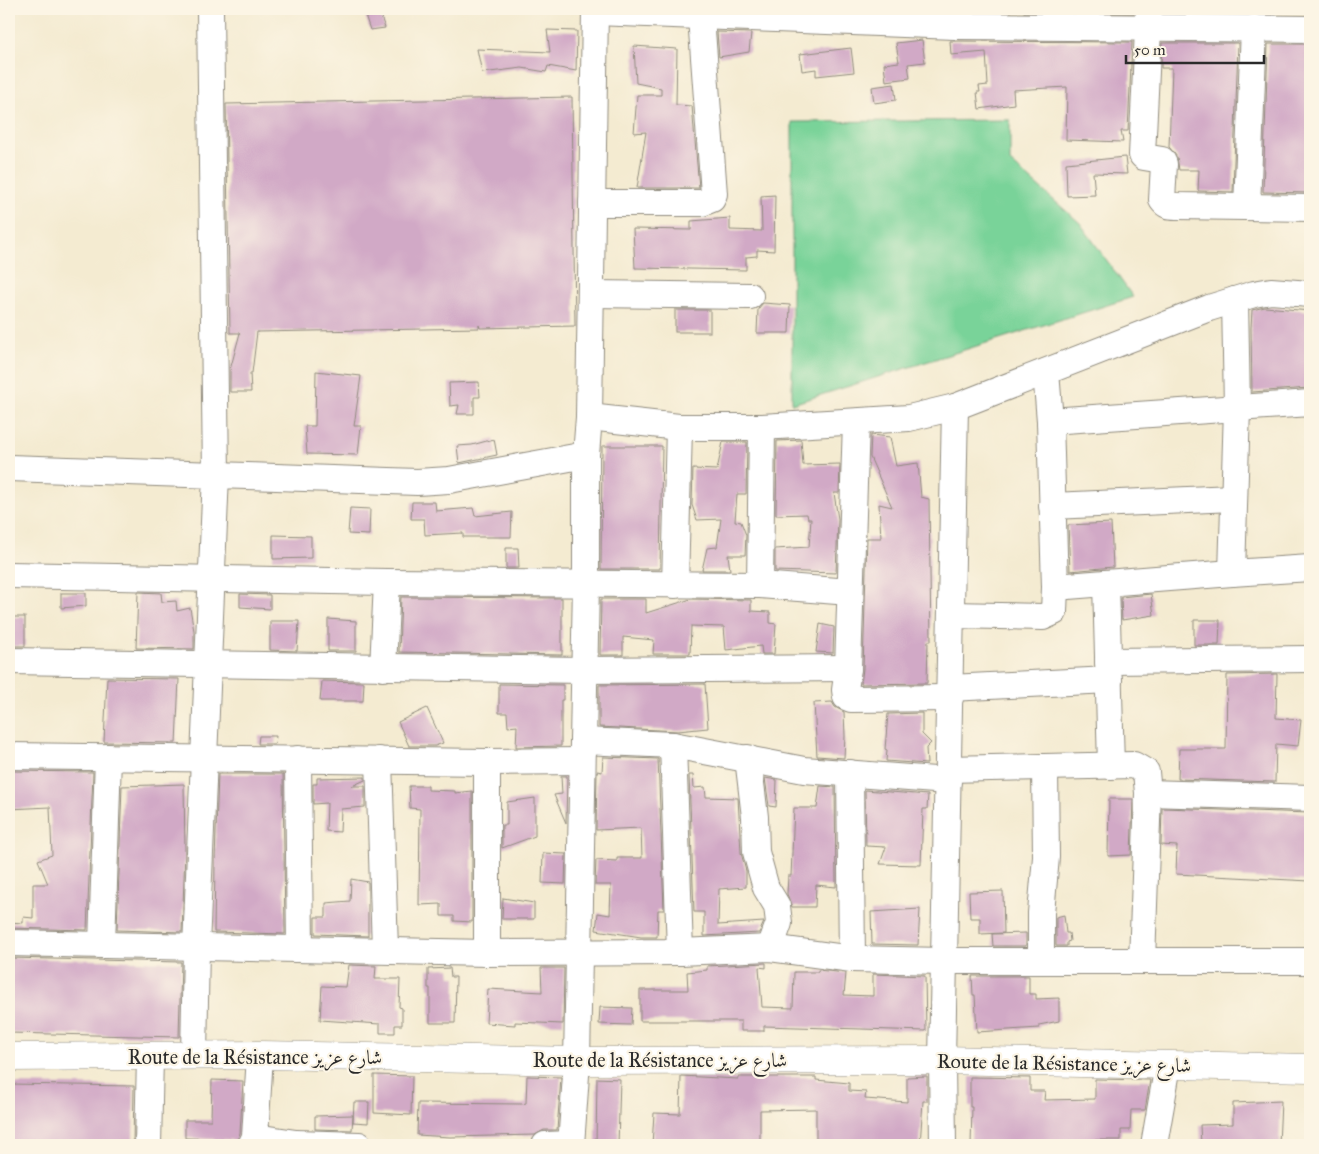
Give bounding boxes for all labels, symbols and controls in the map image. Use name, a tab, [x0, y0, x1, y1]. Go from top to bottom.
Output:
scale bar	[1126, 32, 1264, 64]
text: 50 m	[1134, 41, 1166, 59]
street label: Route de la Résistance شارع عزيز	[128, 1045, 382, 1075]
street label: Route de la Résistance شارع عزيز	[533, 1048, 787, 1078]
street label: Route de la Résistance شارع عزيز	[936, 1049, 1191, 1083]

